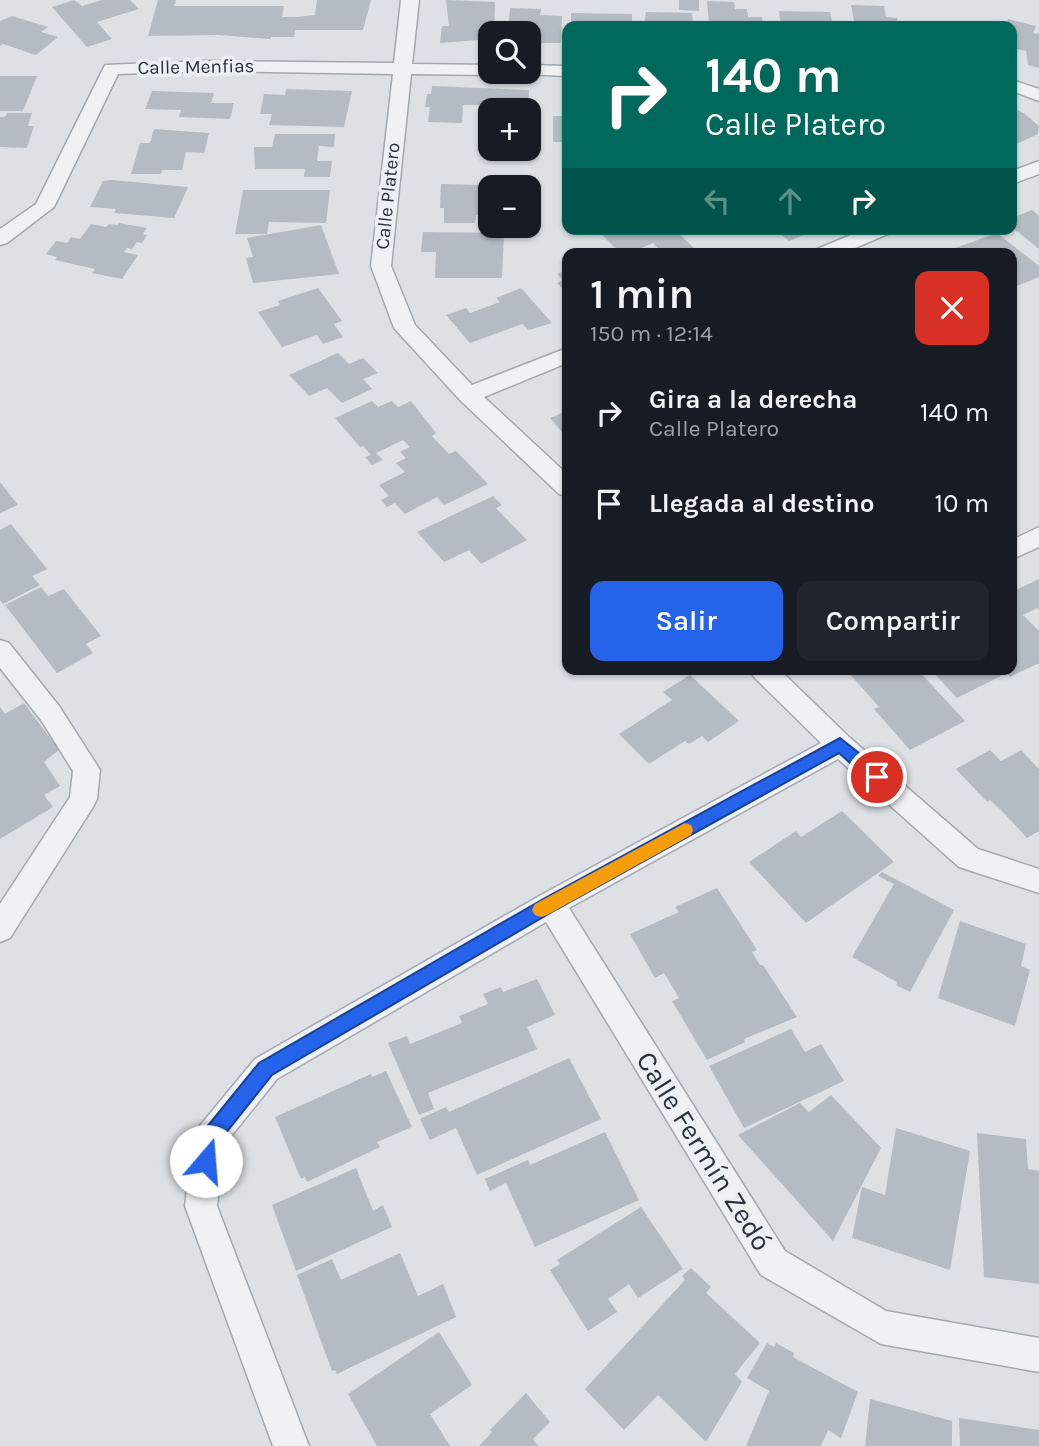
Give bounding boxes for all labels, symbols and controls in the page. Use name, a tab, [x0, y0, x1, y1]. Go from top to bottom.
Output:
map controls	[478, 21, 541, 238]
button: search	[478, 21, 541, 84]
text: 140 m	[705, 47, 842, 104]
icon: right	[590, 49, 681, 140]
street label: Calle Menfias	[137, 55, 255, 79]
button: +	[478, 98, 541, 161]
text: Calle Platero	[705, 106, 886, 143]
street label: Calle Platero	[371, 141, 405, 251]
button: −	[478, 175, 541, 238]
icon: left	[698, 182, 736, 220]
icon: ahead	[771, 182, 809, 220]
icon: right	[844, 182, 882, 220]
text: 1 min	[590, 269, 694, 319]
button: close	[915, 271, 989, 345]
text: 150 m · 12:14	[590, 320, 713, 347]
text: Gira a la derecha	[649, 384, 858, 415]
icon: right	[590, 394, 628, 432]
text: 140 m	[920, 397, 989, 428]
text: Calle Platero	[649, 415, 779, 442]
icon: arrive	[590, 485, 628, 523]
text: Llegada al destino	[649, 488, 875, 519]
text: 10 m	[934, 488, 989, 519]
button: Salir	[590, 581, 783, 661]
button: Compartir	[797, 581, 989, 661]
pin	[847, 747, 907, 807]
icon: arrive	[858, 758, 896, 796]
street label: Calle Fermín Zedó	[629, 1045, 779, 1257]
position arrow	[169, 1124, 243, 1198]

